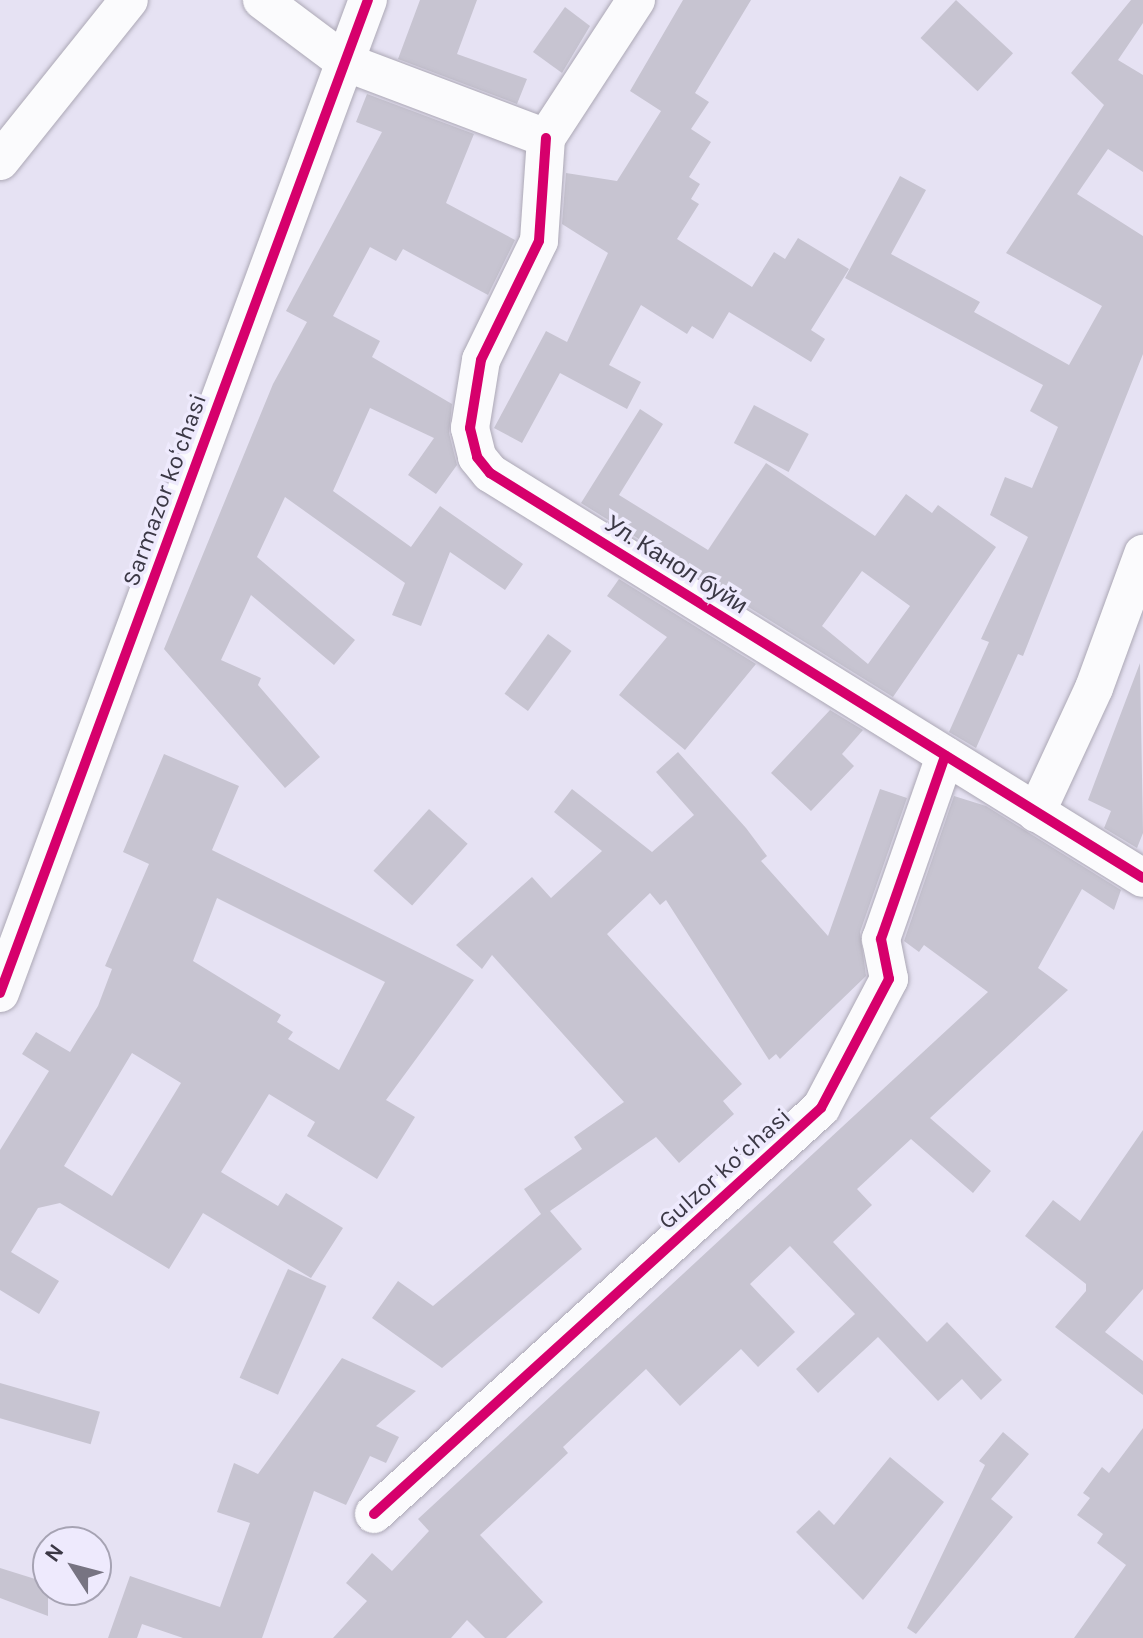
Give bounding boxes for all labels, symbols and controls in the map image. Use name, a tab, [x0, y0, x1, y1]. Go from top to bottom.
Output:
street label: Sarmazor koʻchasi	[117, 390, 213, 590]
street label: Ул. Канол буйи	[599, 510, 753, 620]
street label: Gulzor koʻchasi	[653, 1102, 797, 1236]
north arrow	[32, 1526, 112, 1606]
text: N	[39, 1539, 69, 1567]

